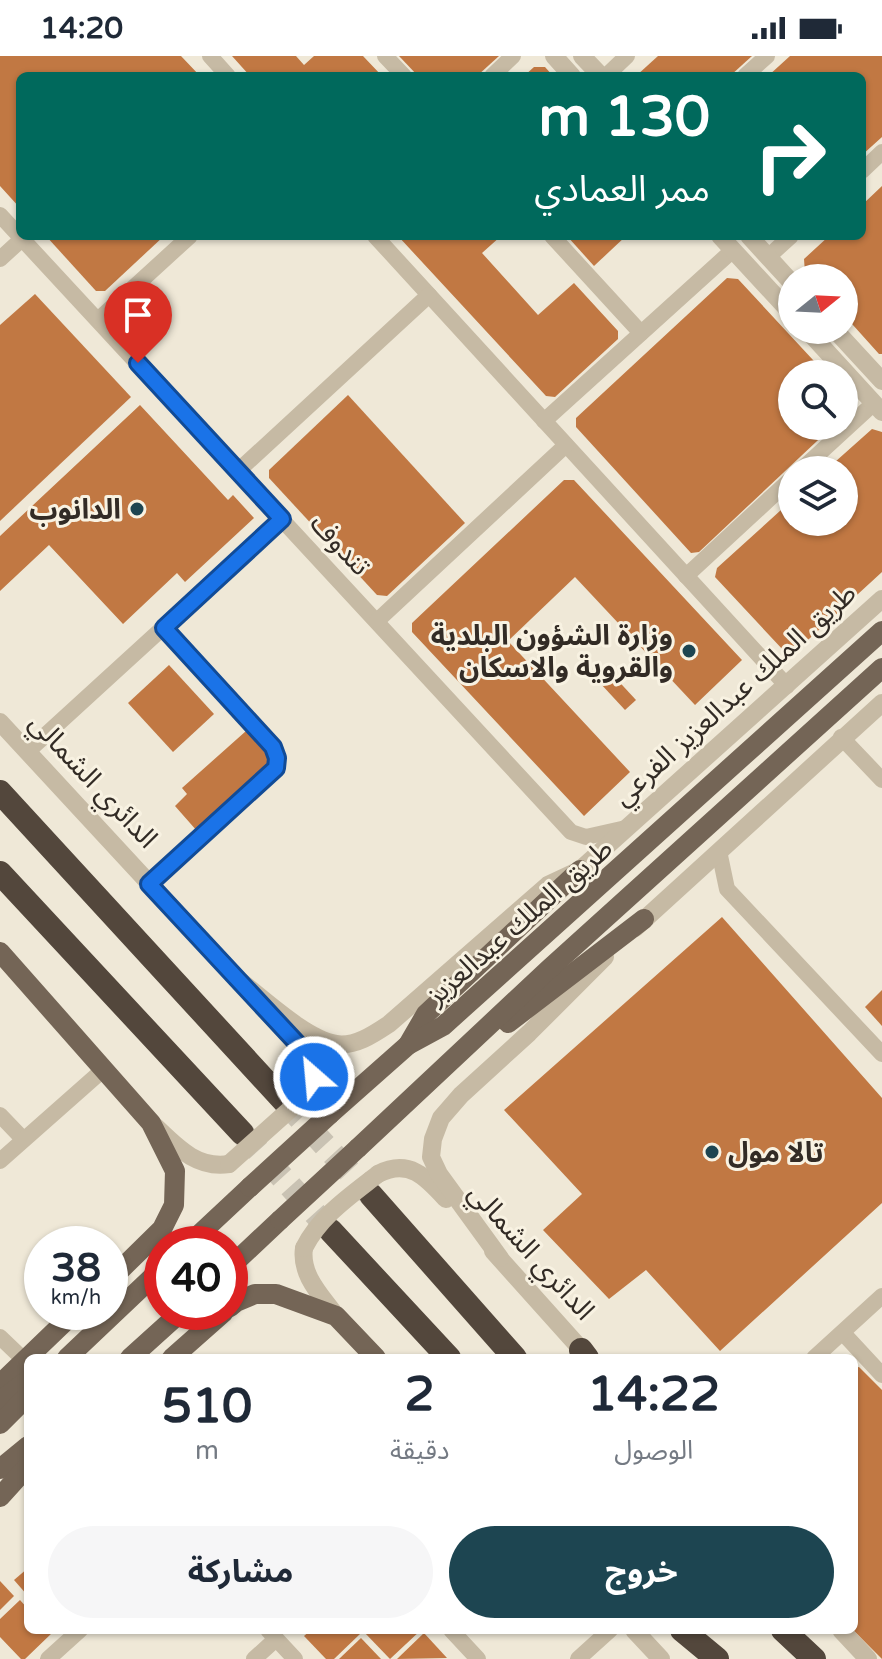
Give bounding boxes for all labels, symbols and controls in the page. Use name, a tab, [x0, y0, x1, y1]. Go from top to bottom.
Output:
text: 14:20	[40, 10, 123, 47]
text: 130 m	[539, 84, 710, 151]
icon: right	[738, 104, 842, 208]
text: ممر العمادي	[534, 168, 710, 211]
north arrow	[778, 264, 858, 344]
map controls	[778, 264, 858, 536]
pin	[104, 281, 172, 363]
icon: arrive	[116, 293, 160, 337]
button: search	[778, 360, 858, 440]
button: layers	[778, 456, 858, 536]
place label: الدانوب	[29, 493, 121, 527]
marker: الدانوب	[128, 500, 146, 518]
street label: تندوف	[303, 506, 378, 583]
street label: طريق الملك عبدالعزيز الفرعي	[606, 576, 866, 816]
place label: وزارة الشؤون البلدية والقروية والاسكان	[431, 619, 673, 685]
marker: وزارة الشؤون البلدية والقروية والاسكان	[680, 642, 698, 660]
street label: الدائري الشمالي	[19, 706, 165, 858]
street label: طريق الملك عبدالعزيز	[419, 832, 620, 1013]
position arrow	[272, 1035, 356, 1119]
place label: تالا مول	[728, 1136, 824, 1170]
marker: تالا مول	[703, 1143, 721, 1161]
street label: الدائري الشمالي	[458, 1176, 602, 1330]
speed limit sign: 40	[144, 1226, 248, 1330]
text: 38	[51, 1244, 101, 1292]
text: km/h	[51, 1286, 101, 1310]
text: 2	[405, 1366, 435, 1424]
text: 14:22	[587, 1366, 720, 1424]
text: 510	[162, 1378, 252, 1436]
text: m	[195, 1435, 219, 1466]
text: دقيقة	[390, 1435, 449, 1466]
text: الوصول	[614, 1435, 693, 1466]
button: مشاركة	[48, 1526, 433, 1618]
button: خروج	[449, 1526, 834, 1618]

